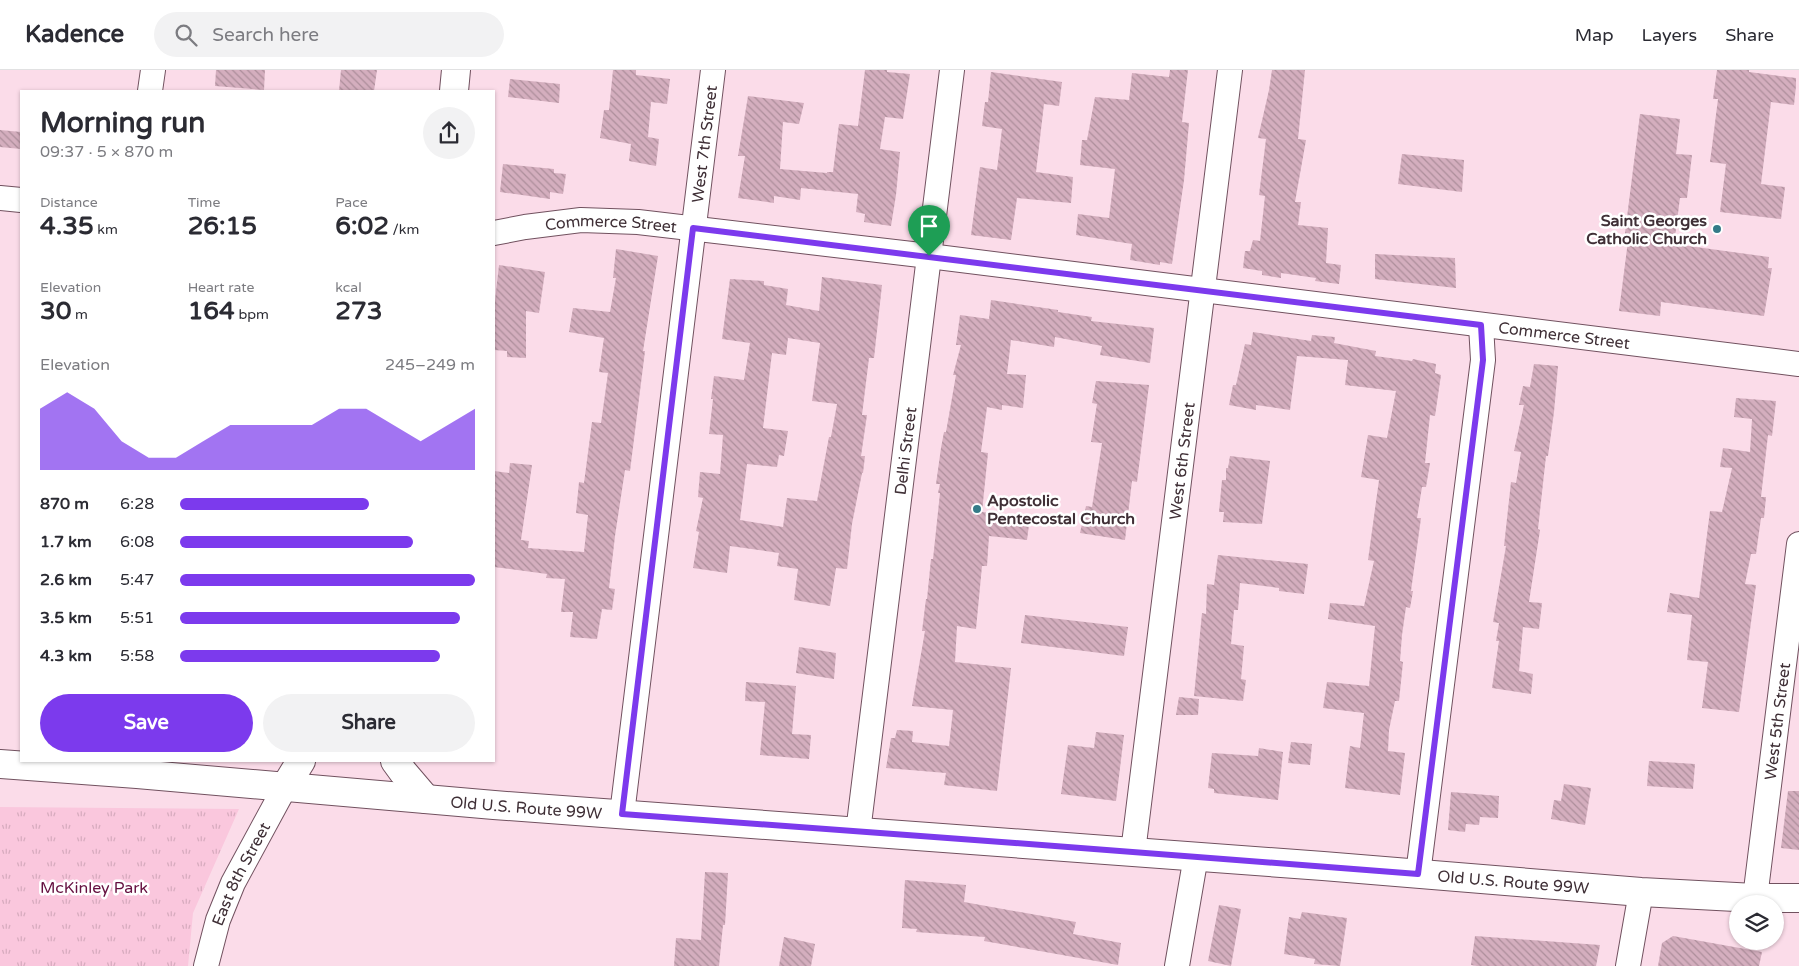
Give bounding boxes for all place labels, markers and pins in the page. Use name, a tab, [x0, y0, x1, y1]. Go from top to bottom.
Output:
pin	[908, 205, 950, 256]
place label: Saint Georges Catholic Church	[1586, 211, 1707, 249]
marker: Saint Georges Catholic Church	[1711, 223, 1723, 235]
place label: Apostolic Pentecostal Church	[987, 491, 1135, 529]
marker: Apostolic Pentecostal Church	[971, 503, 983, 515]

